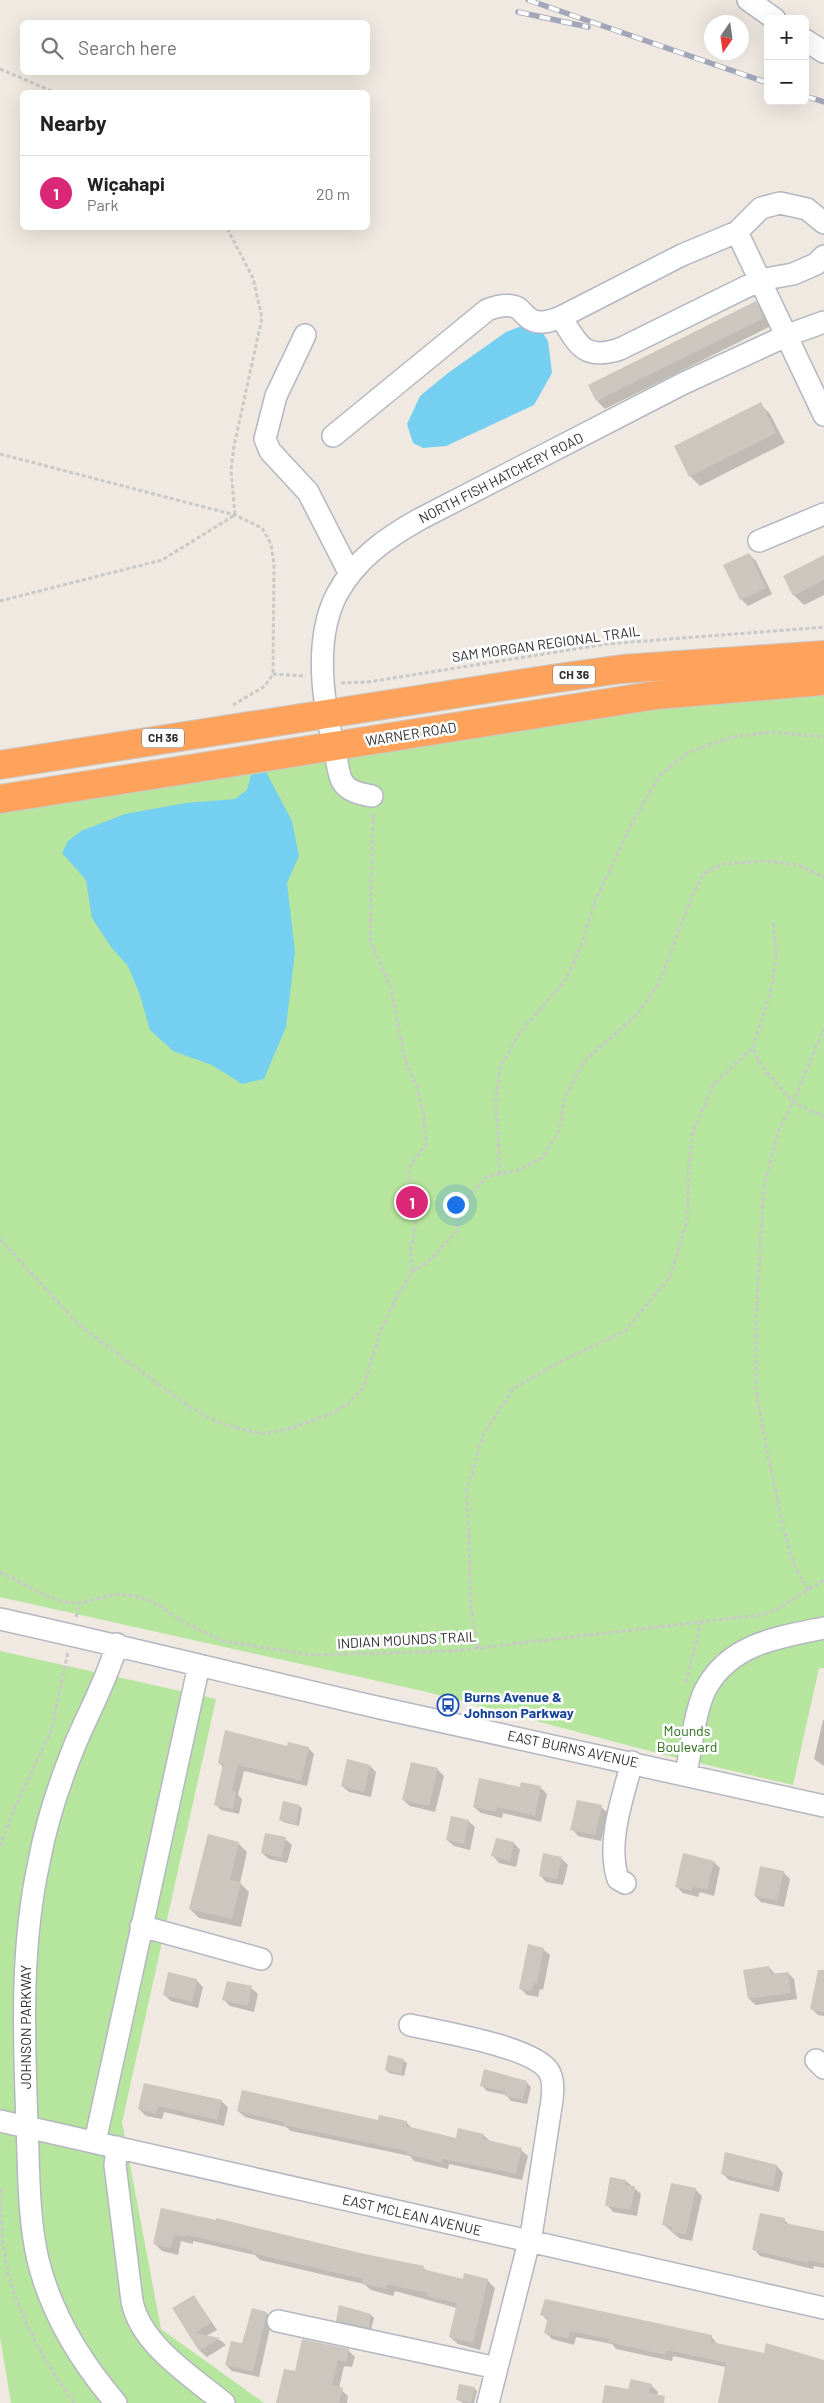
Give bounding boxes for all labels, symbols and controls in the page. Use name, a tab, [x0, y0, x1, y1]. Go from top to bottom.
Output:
north arrow	[704, 15, 749, 60]
map controls	[764, 15, 809, 105]
button: +	[764, 15, 809, 60]
search box	[20, 20, 370, 75]
icon: search	[38, 34, 66, 62]
text: Search here	[78, 36, 177, 59]
button: −	[764, 60, 809, 105]
text: Nearby	[40, 110, 106, 135]
text: Wic̣aḣapi	[87, 172, 165, 195]
text: 1	[53, 184, 59, 203]
text: 20 m	[316, 184, 350, 203]
text: Park	[87, 195, 118, 214]
street label: NORTH FISH HATCHERY ROAD	[416, 429, 586, 526]
street label: SAM MORGAN REGIONAL TRAIL	[451, 622, 641, 665]
road number: CH 36	[553, 666, 595, 684]
street label: WARNER ROAD	[364, 718, 457, 749]
road number: CH 36	[142, 728, 184, 748]
pin: 1	[396, 1183, 428, 1221]
your location	[443, 1192, 469, 1218]
street label: INDIAN MOUNDS TRAIL	[337, 1627, 477, 1652]
place label: Burns Avenue & Johnson Parkway	[464, 1688, 574, 1721]
bus stop icon: Burns Avenue & Johnson Parkway	[436, 1693, 460, 1717]
park label: Mounds Boulevard	[657, 1722, 717, 1755]
street label: EAST BURNS AVENUE	[506, 1726, 640, 1771]
street label: JOHNSON PARKWAY	[17, 1965, 34, 2089]
street label: EAST MCLEAN AVENUE	[341, 2190, 483, 2239]

